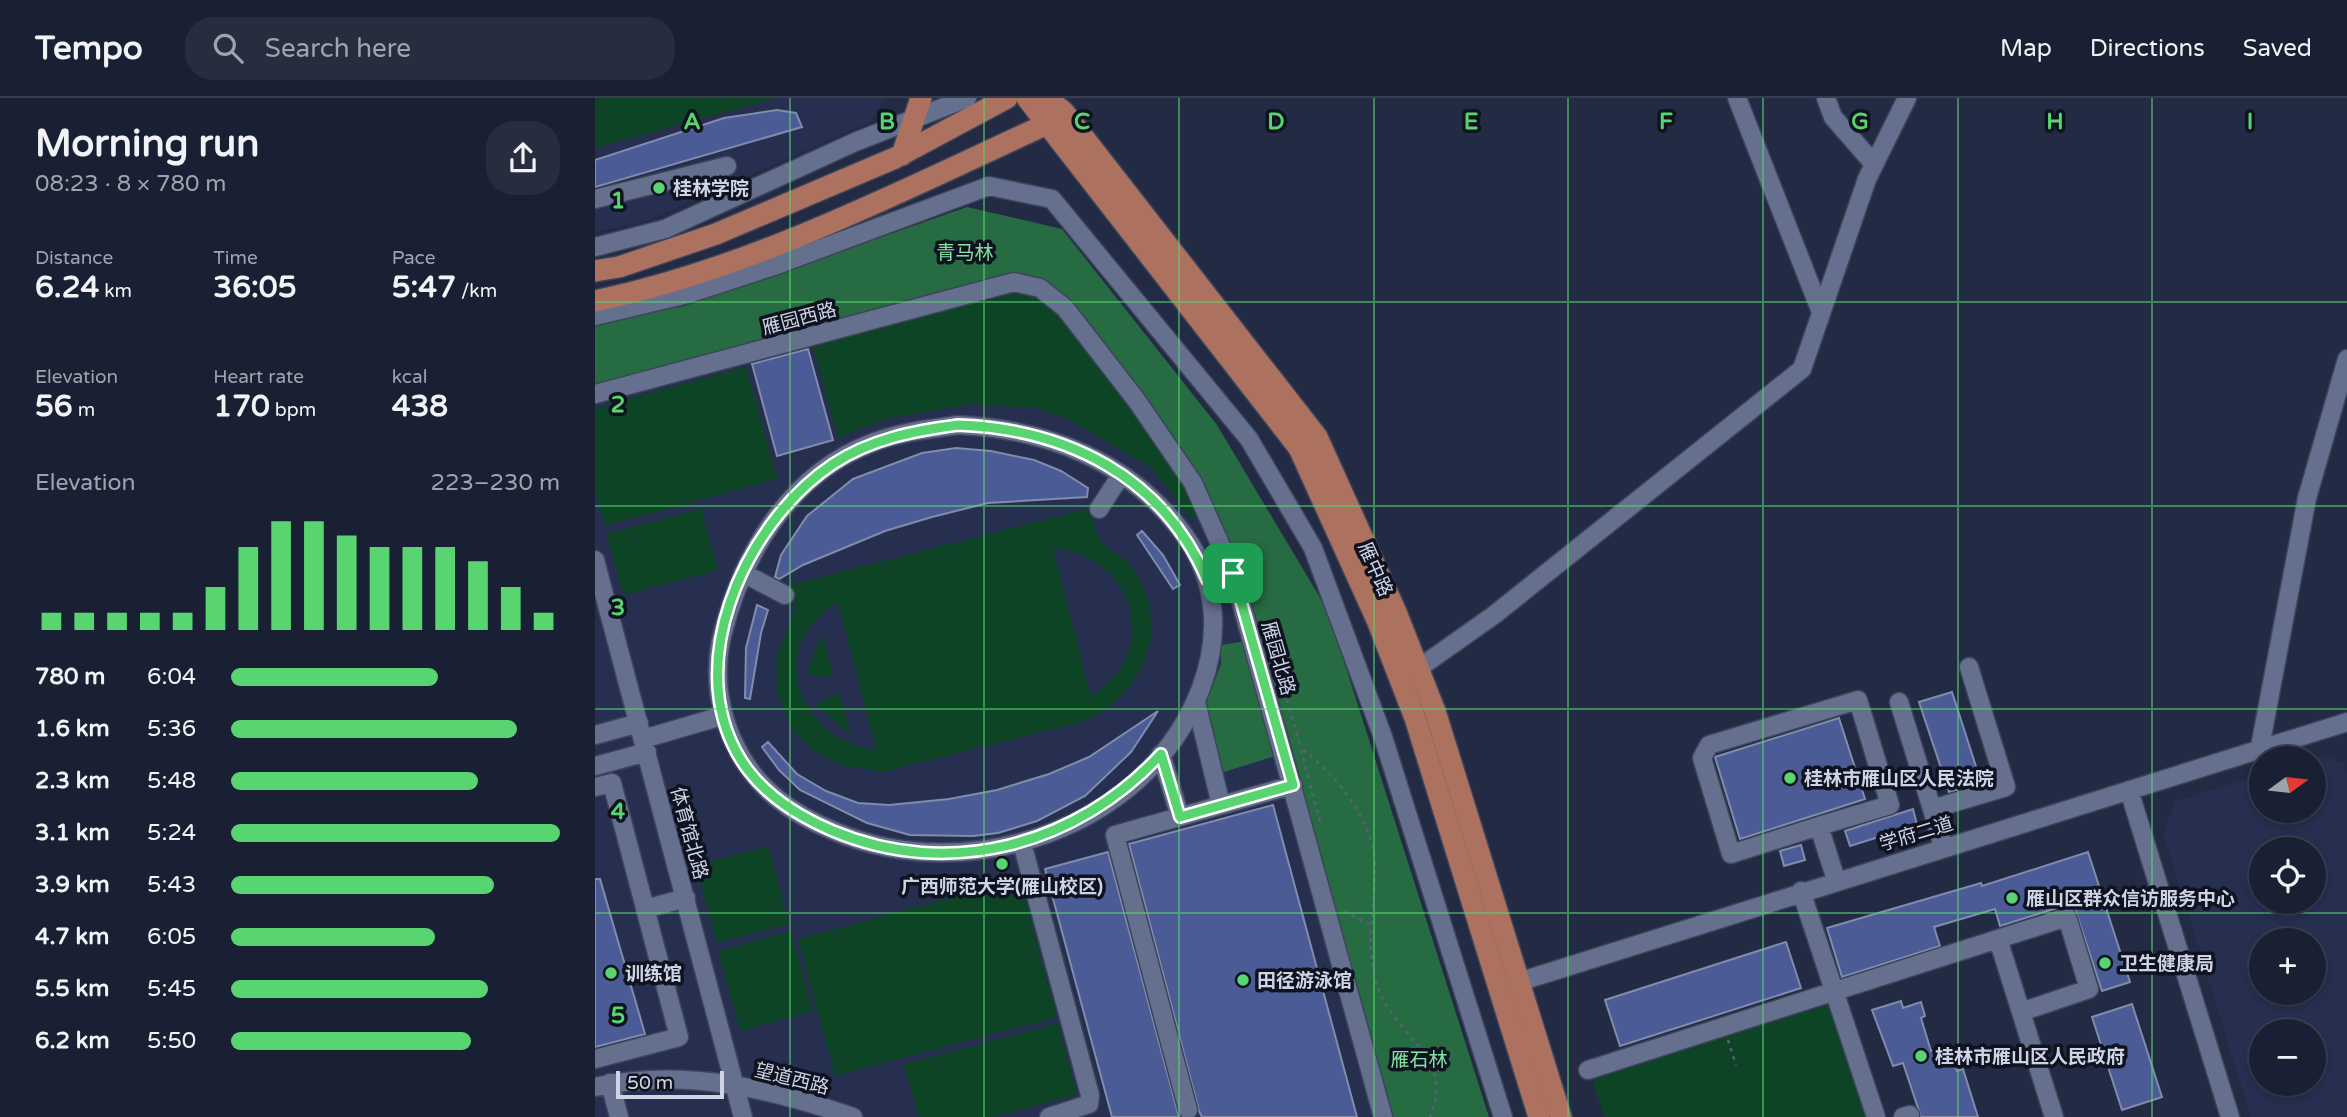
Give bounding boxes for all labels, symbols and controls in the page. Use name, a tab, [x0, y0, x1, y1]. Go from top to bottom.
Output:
search box	[185, 17, 675, 80]
text: Tempo	[35, 29, 143, 68]
icon: search	[209, 29, 247, 67]
text: Search here	[265, 33, 411, 64]
text: Map	[2000, 34, 2052, 63]
text: Directions	[2090, 34, 2205, 63]
text: Saved	[2243, 34, 2312, 63]
text: A	[683, 108, 701, 136]
text: B	[879, 108, 895, 136]
text: C	[1074, 108, 1090, 136]
text: D	[1267, 108, 1285, 136]
text: E	[1464, 108, 1478, 136]
text: F	[1659, 108, 1673, 136]
text: G	[1851, 108, 1869, 136]
text: H	[2046, 108, 2064, 136]
text: I	[2247, 108, 2253, 136]
text: Morning run	[35, 121, 259, 167]
button: share	[486, 121, 560, 195]
text: 08:23 · 8 × 780 m	[35, 170, 226, 198]
place label: 桂林学院	[673, 178, 749, 200]
marker: 桂林学院	[651, 180, 667, 196]
text: 1	[611, 187, 625, 215]
park label: 青马林	[936, 242, 994, 264]
text: Distance	[35, 247, 113, 269]
text: Time	[213, 247, 258, 269]
text: Pace	[392, 247, 435, 269]
text: 6.24	[35, 269, 99, 306]
text: 36:05	[213, 269, 297, 306]
text: 5:47	[392, 269, 456, 306]
text: km	[99, 280, 132, 302]
text: /km	[456, 280, 497, 302]
street label: 雁园西路	[760, 299, 839, 339]
text: Elevation	[35, 366, 118, 388]
text: Heart rate	[213, 366, 304, 388]
text: kcal	[392, 366, 427, 388]
text: 56	[35, 388, 73, 425]
text: 170	[213, 388, 270, 425]
text: 438	[392, 388, 448, 425]
text: 2	[611, 391, 625, 419]
text: m	[73, 399, 95, 421]
text: bpm	[270, 399, 316, 421]
text: Elevation	[35, 469, 136, 497]
text: 223–230 m	[431, 469, 560, 497]
street label: 雁中路	[1353, 539, 1397, 600]
pin	[1203, 543, 1263, 603]
icon: arrive	[1214, 554, 1252, 592]
text: 3	[611, 594, 625, 622]
street label: 雁园北路	[1257, 619, 1299, 698]
text: 780 m	[35, 663, 105, 691]
text: 6:04	[147, 663, 196, 691]
text: 1.6 km	[35, 715, 110, 743]
text: 5:36	[147, 715, 196, 743]
north arrow	[2249, 746, 2326, 822]
map controls	[2249, 746, 2326, 1096]
text: 2.3 km	[35, 767, 110, 795]
text: 5:48	[147, 767, 196, 795]
place label: 桂林市雁山区人民法院	[1804, 768, 1994, 790]
marker: 桂林市雁山区人民法院	[1782, 770, 1798, 786]
street label: 体育馆北路	[666, 785, 712, 882]
text: 4	[611, 798, 626, 826]
street label: 学府二道	[1877, 812, 1956, 856]
text: 3.1 km	[35, 819, 110, 847]
text: 5:24	[147, 819, 196, 847]
button: locate	[2249, 837, 2326, 914]
marker: 广西师范大学(雁山校区)	[994, 856, 1010, 872]
text: 3.9 km	[35, 871, 110, 899]
text: 5:43	[147, 871, 196, 899]
place label: 广西师范大学(雁山校区)	[901, 876, 1103, 898]
place label: 雁山区群众信访服务中心	[2026, 888, 2235, 910]
marker: 雁山区群众信访服务中心	[2004, 890, 2020, 906]
text: 4.7 km	[35, 923, 109, 951]
text: 6:05	[147, 923, 196, 951]
button: +	[2249, 928, 2326, 1005]
place label: 卫生健康局	[2119, 953, 2214, 975]
marker: 卫生健康局	[2097, 955, 2113, 971]
place label: 训练馆	[625, 963, 682, 985]
marker: 训练馆	[603, 965, 619, 981]
place label: 田径游泳馆	[1257, 970, 1352, 992]
marker: 田径游泳馆	[1235, 972, 1251, 988]
text: 5.5 km	[35, 975, 109, 1003]
text: 5:45	[147, 975, 196, 1003]
text: 5	[611, 1002, 625, 1030]
button: −	[2249, 1019, 2326, 1096]
text: 6.2 km	[35, 1027, 110, 1055]
text: 5:50	[147, 1027, 196, 1055]
place label: 桂林市雁山区人民政府	[1935, 1046, 2125, 1068]
marker: 桂林市雁山区人民政府	[1913, 1048, 1929, 1064]
park label: 雁石林	[1390, 1049, 1448, 1071]
street label: 望道西路	[752, 1059, 831, 1099]
scale bar	[616, 1068, 725, 1100]
text: 50 m	[627, 1072, 673, 1094]

